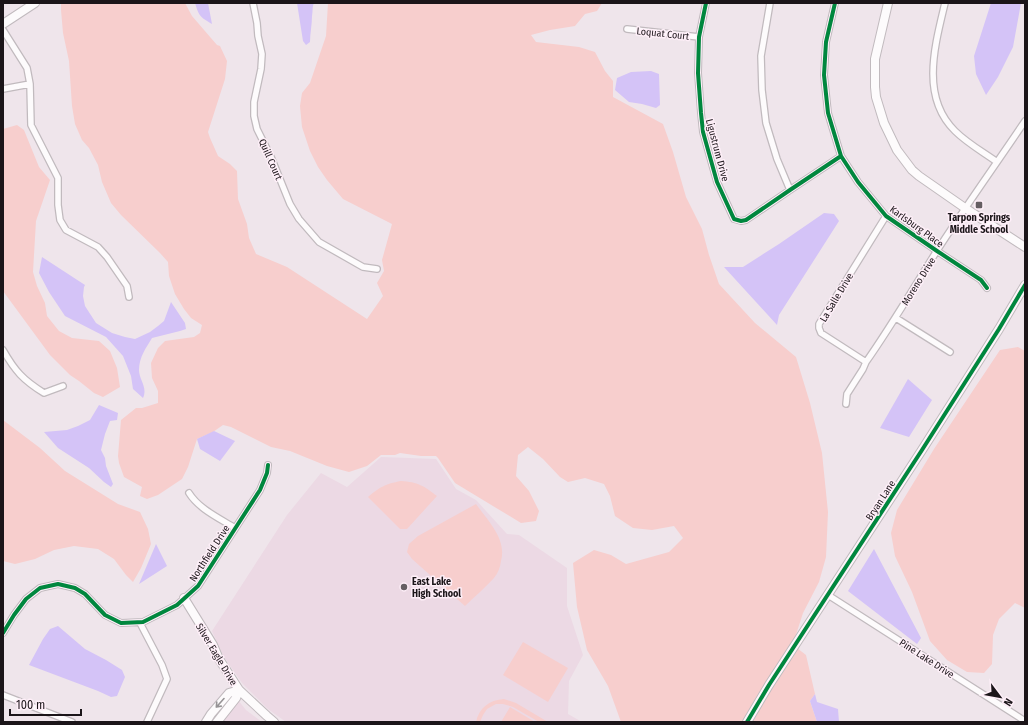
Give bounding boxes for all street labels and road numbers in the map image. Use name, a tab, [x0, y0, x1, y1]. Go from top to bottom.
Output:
street label: Loquat Court	[636, 25, 690, 43]
street label: Ligustrum Drive	[703, 118, 731, 183]
street label: Quill Court	[256, 137, 285, 183]
street label: Karlsburg Place	[887, 203, 946, 250]
street label: Moreno Drive	[899, 255, 938, 308]
street label: La Salle Drive	[818, 271, 856, 324]
street label: Bryan Lane	[863, 478, 898, 523]
street label: Northfield Drive	[187, 523, 233, 584]
street label: Silver Eagle Drive	[193, 621, 239, 688]
street label: Pine Lake Drive	[897, 637, 956, 681]

